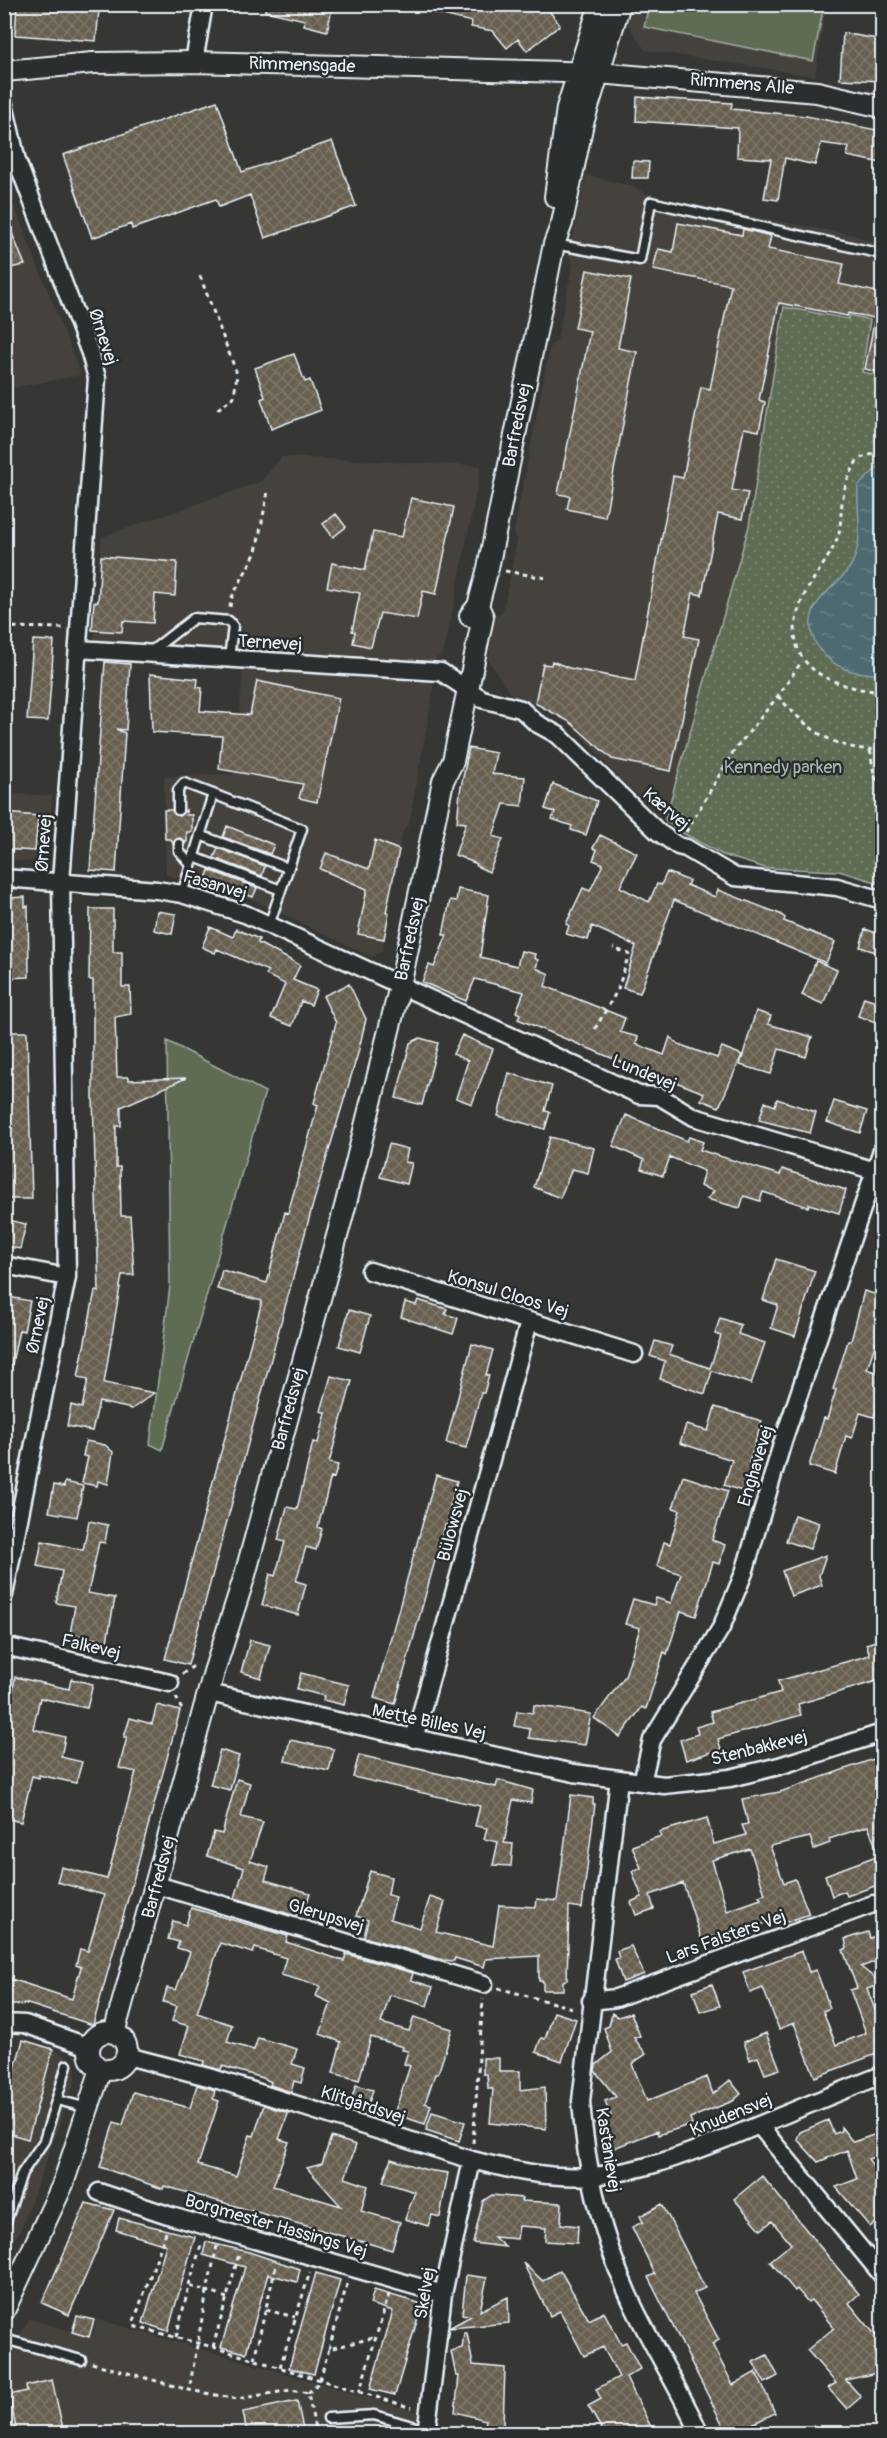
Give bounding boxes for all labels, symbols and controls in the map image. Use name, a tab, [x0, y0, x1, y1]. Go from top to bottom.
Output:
street label: Rimmensgade	[248, 52, 356, 78]
street label: Rimmens Alle	[689, 68, 795, 100]
street label: Ørnevej	[83, 306, 123, 368]
street label: Barfredsvej	[498, 381, 536, 469]
street label: Ternevej	[237, 630, 303, 656]
park label: Kennedy parken	[724, 756, 842, 779]
street label: Kærvej	[638, 783, 694, 835]
street label: Ørnevej	[31, 813, 57, 873]
street label: Fasanvej	[180, 865, 250, 905]
street label: Barfredsvej	[390, 895, 430, 983]
street label: Lundevej	[608, 1050, 680, 1096]
street label: Konsul Cloos Vej	[445, 1265, 571, 1323]
street label: Ørnevej	[21, 1294, 55, 1356]
street label: Barfredsvej	[267, 1365, 311, 1453]
street label: Enghavevej	[733, 1423, 779, 1509]
street label: Bülowsvej	[432, 1486, 474, 1564]
street label: Falkevej	[59, 1629, 123, 1665]
street label: Mette Billes Vej	[370, 1699, 488, 1745]
street label: Stenbakkevej	[708, 1725, 810, 1771]
street label: Barfredsvej	[137, 1833, 181, 1921]
street label: Glerupsvej	[285, 1894, 367, 1938]
street label: Lars Falsters Vej	[663, 1905, 789, 1969]
street label: Klitgårdsvej	[318, 2080, 408, 2130]
street label: Knudensvej	[687, 2088, 775, 2142]
street label: Kastanievej	[590, 2106, 626, 2194]
street label: Borgmester Hassings Vej	[182, 2189, 370, 2263]
street label: Skelvej	[410, 2265, 440, 2321]

